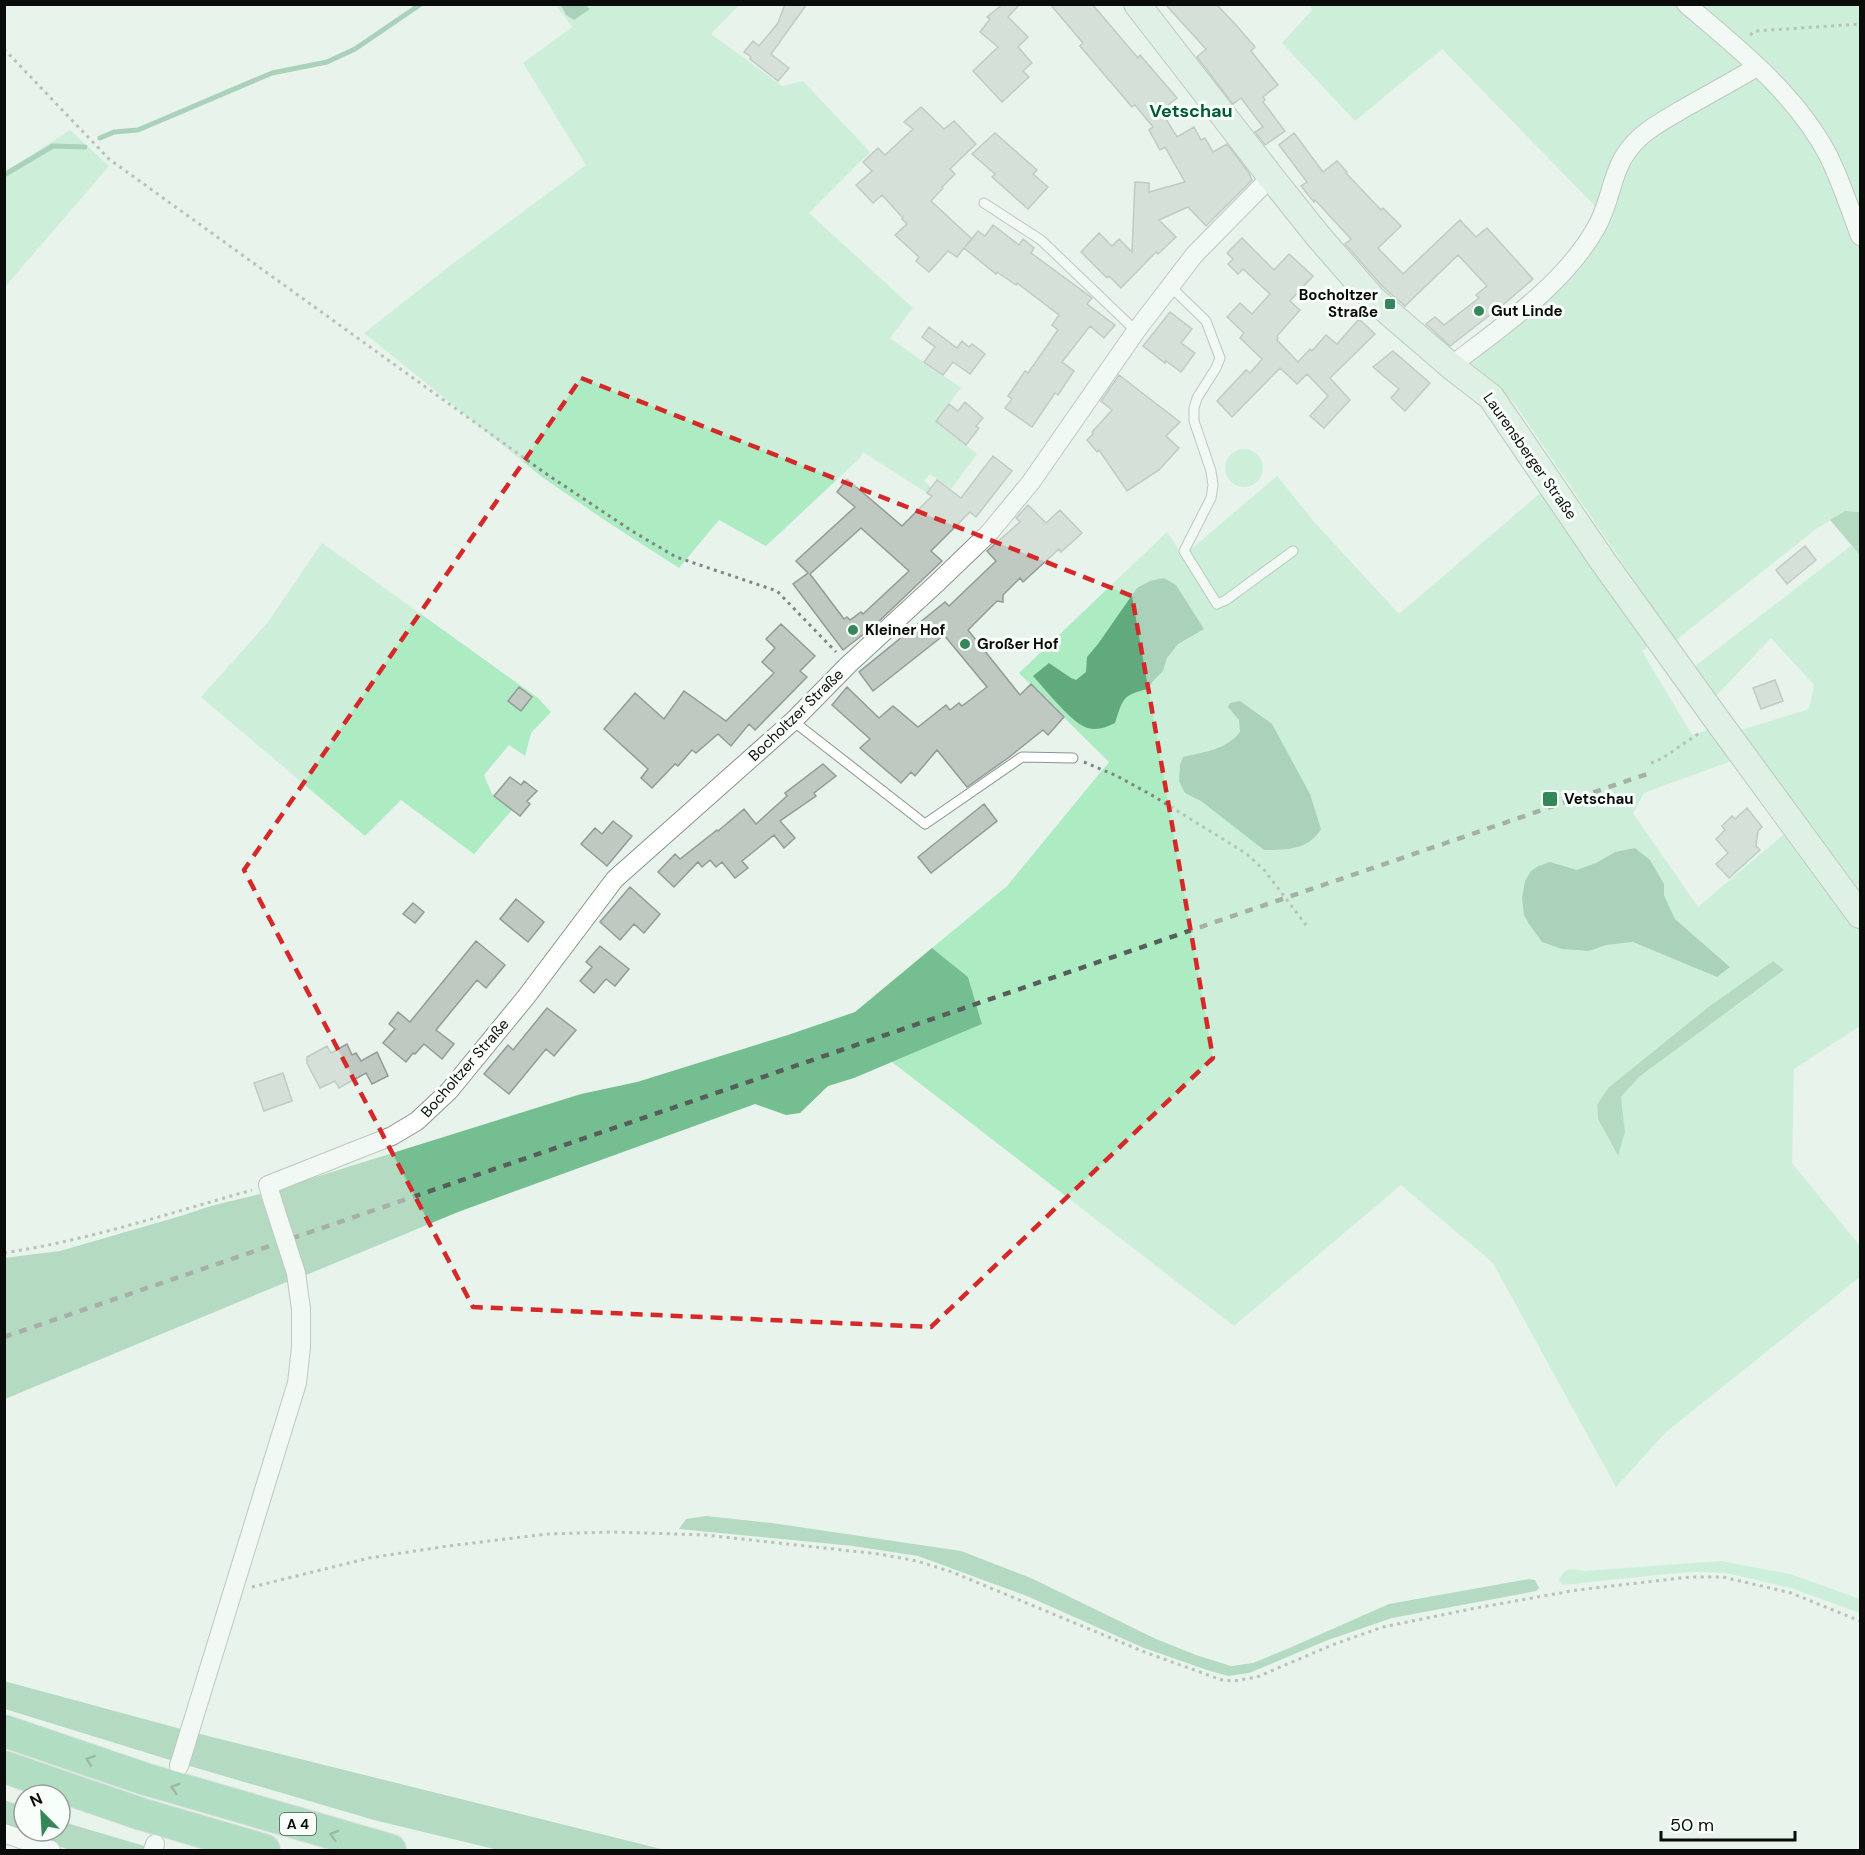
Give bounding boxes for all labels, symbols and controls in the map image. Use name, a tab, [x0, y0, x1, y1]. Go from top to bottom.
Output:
district label: Vetschau	[1149, 99, 1233, 123]
place label: Bocholtzer Straße	[1299, 285, 1378, 322]
marker: Bocholtzer Straße	[1383, 297, 1397, 311]
place label: Gut Linde	[1491, 301, 1563, 321]
marker: Gut Linde	[1472, 304, 1486, 318]
street label: Laurensberger Straße	[1479, 389, 1581, 523]
place label: Kleiner Hof	[865, 620, 945, 640]
marker: Kleiner Hof	[846, 623, 860, 637]
place label: Großer Hof	[977, 634, 1059, 654]
marker: Großer Hof	[958, 637, 972, 651]
street label: Bocholtzer Straße	[744, 664, 848, 766]
place label: Vetschau	[1564, 789, 1634, 809]
marker: Vetschau	[1541, 790, 1559, 808]
street label: Bocholtzer Straße	[417, 1014, 513, 1122]
one-way arrow	[85, 1755, 96, 1768]
north arrow	[12, 1783, 72, 1843]
one-way arrow	[171, 1783, 181, 1795]
text: N	[27, 1788, 46, 1812]
scale bar	[1661, 1804, 1794, 1842]
road number: A 4	[280, 1813, 316, 1835]
text: 50 m	[1670, 1813, 1714, 1837]
one-way arrow	[329, 1830, 340, 1842]

